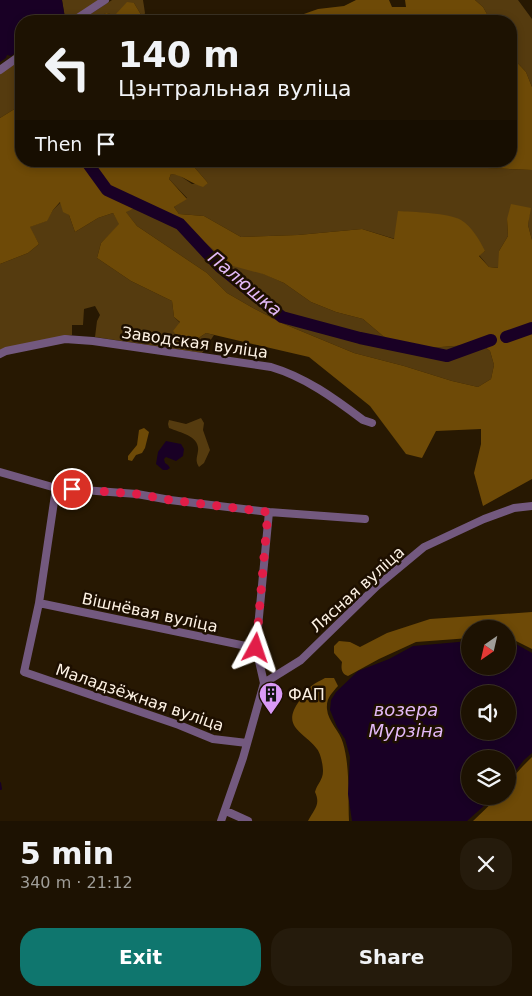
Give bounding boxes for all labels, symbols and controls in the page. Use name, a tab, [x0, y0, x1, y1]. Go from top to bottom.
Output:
icon: left	[35, 35, 100, 100]
text: 140 m	[118, 35, 240, 75]
text: Цэнтральная вуліца	[118, 76, 352, 101]
icon: arrive	[92, 130, 120, 158]
text: Then	[35, 133, 82, 155]
water label: Палюшка	[204, 247, 286, 320]
street label: Заводская вуліца	[121, 323, 269, 362]
pin	[51, 468, 93, 510]
icon: arrive	[58, 475, 86, 503]
street label: Лясная вуліца	[306, 542, 408, 636]
street label: Вішнёвая вуліца	[80, 589, 220, 636]
north arrow	[461, 620, 516, 675]
map controls	[461, 620, 516, 805]
position arrow	[229, 621, 281, 673]
street label: Маладзёжная вуліца	[53, 660, 226, 735]
building icon: ФАП	[258, 681, 284, 715]
place label: ФАП	[288, 685, 325, 704]
button: sound	[461, 685, 516, 740]
water label: возера Мурзіна	[369, 699, 443, 741]
button: layers	[461, 750, 516, 805]
text: 5 min	[20, 836, 114, 871]
button: close	[460, 838, 512, 890]
text: 340 m · 21:12	[20, 873, 133, 892]
button: Exit	[20, 928, 261, 986]
button: Share	[271, 928, 512, 986]

